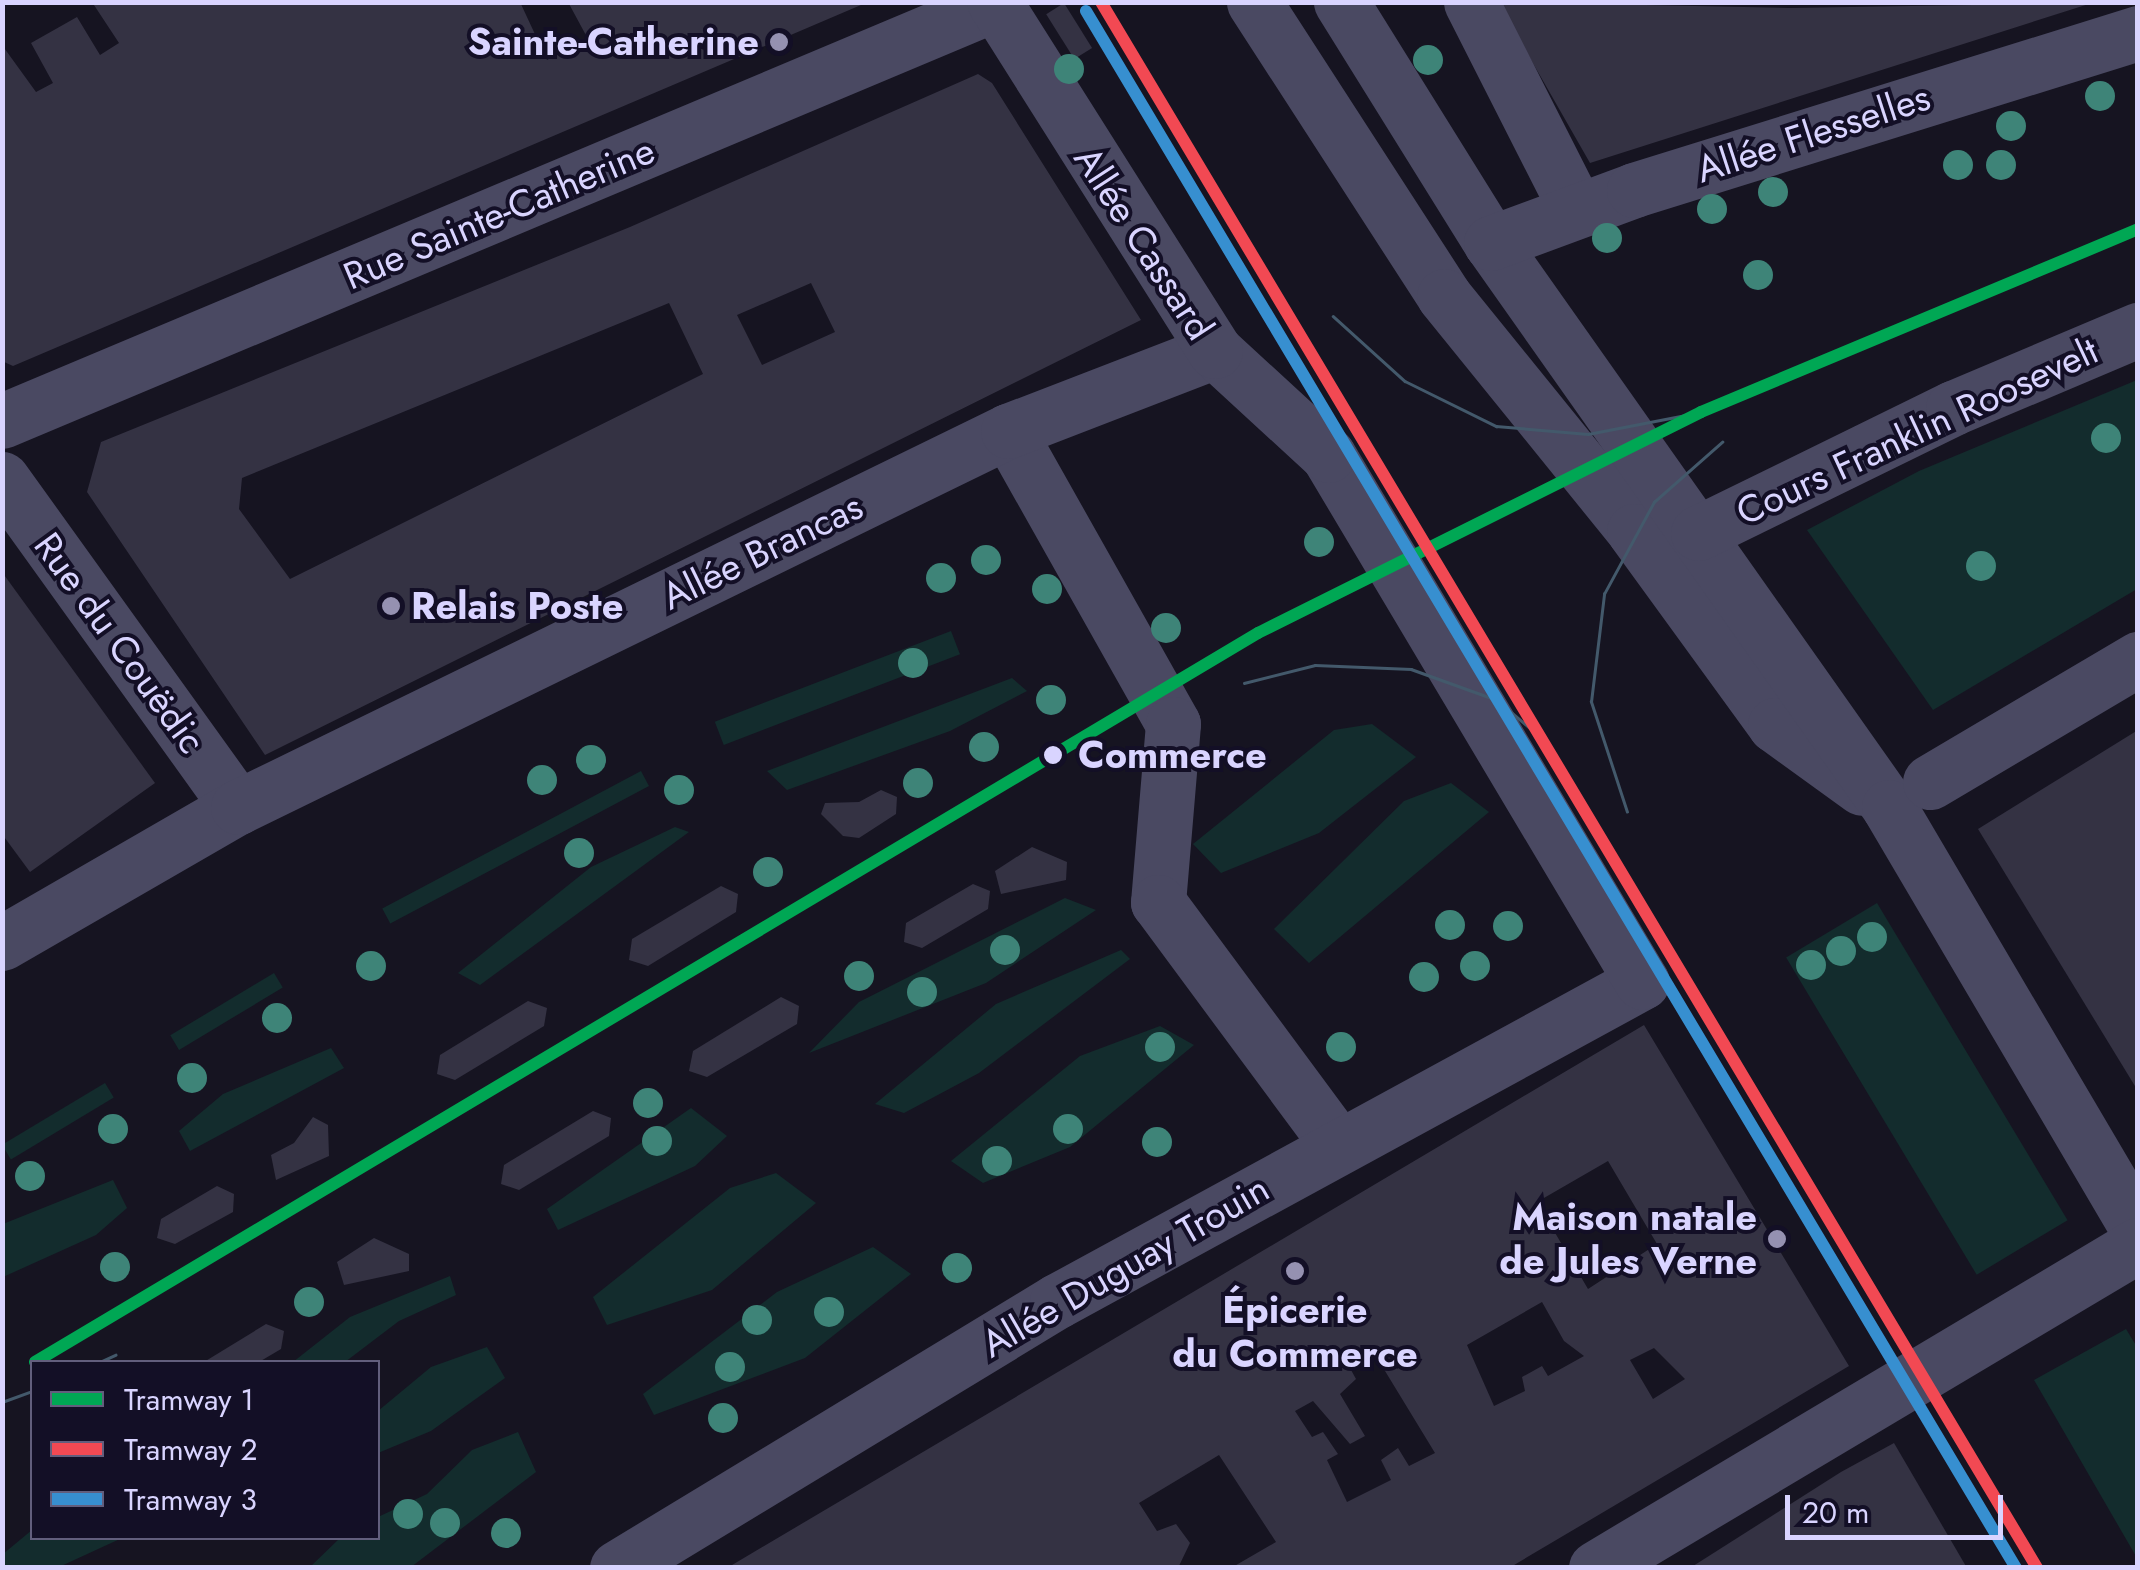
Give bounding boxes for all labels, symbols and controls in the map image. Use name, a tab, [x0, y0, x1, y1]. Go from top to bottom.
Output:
place label: Sainte-Catherine	[468, 19, 759, 65]
marker: Sainte-Catherine	[768, 31, 790, 53]
street label: Allée Flesselles	[1690, 74, 1936, 192]
street label: Rue Sainte-Catherine	[337, 127, 661, 299]
street label: Allée Cassard	[1065, 138, 1223, 348]
street label: Cours Franklin Roosevelt	[1729, 327, 2105, 535]
street label: Allée Brancas	[654, 483, 870, 619]
street label: Rue du Couëdic	[25, 524, 215, 762]
place label: Relais Poste	[411, 583, 623, 629]
marker: Relais Poste	[380, 595, 402, 617]
place label: Commerce	[1078, 732, 1267, 778]
marker: Commerce	[1037, 739, 1069, 771]
street label: Allée Duguay Trouin	[973, 1165, 1277, 1367]
place label: Maison natale de Jules Verne	[1499, 1194, 1757, 1284]
marker: Maison natale de Jules Verne	[1766, 1228, 1788, 1250]
marker: Épicerie du Commerce	[1284, 1260, 1306, 1282]
place label: Épicerie du Commerce	[1172, 1287, 1418, 1376]
legend	[30, 1360, 380, 1540]
text: Tramway 1	[124, 1378, 254, 1421]
text: Tramway 2	[124, 1428, 257, 1471]
scale bar	[1790, 1475, 2008, 1537]
text: Tramway 3	[124, 1478, 257, 1521]
text: 20 m	[1802, 1491, 1869, 1534]

